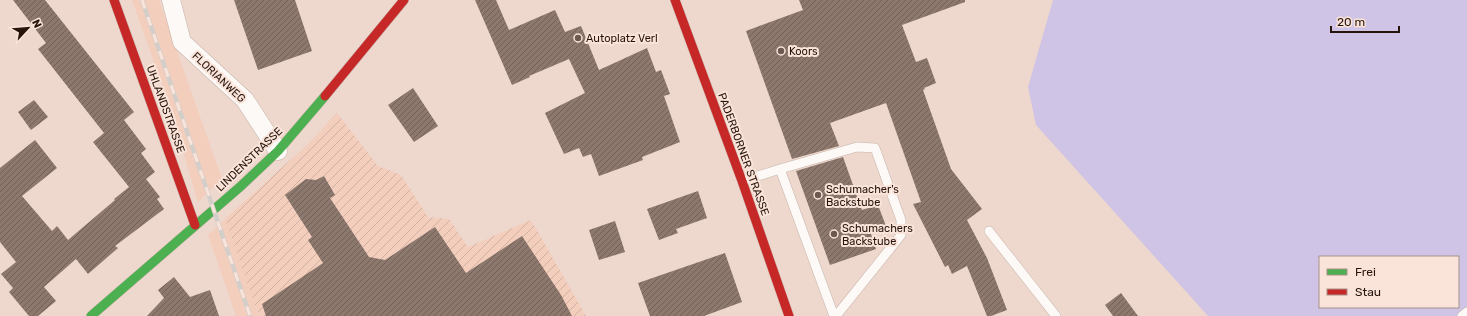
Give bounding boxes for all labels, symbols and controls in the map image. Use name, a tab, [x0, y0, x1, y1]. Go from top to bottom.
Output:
north arrow	[8, 8, 48, 48]
scale bar	[1331, 8, 1399, 34]
text: 20 m	[1337, 15, 1365, 29]
text: N	[29, 17, 44, 30]
place label: Autoplatz Verl	[586, 32, 658, 45]
marker: Autoplatz Verl	[573, 33, 583, 43]
place label: Koors	[789, 45, 818, 58]
marker: Koors	[776, 46, 786, 56]
street label: FLORIANWEG	[189, 49, 248, 105]
street label: UHLANDSTRASSE	[144, 64, 188, 155]
street label: PADERBORNER STRASSE	[715, 91, 772, 218]
street label: LINDENSTRASSE	[214, 124, 285, 194]
place label: Schumacher's Backstube	[826, 183, 899, 209]
marker: Schumacher's Backstube	[813, 190, 823, 200]
place label: Schumachers Backstube	[842, 222, 913, 248]
marker: Schumachers Backstube	[829, 229, 839, 239]
legend	[1319, 256, 1459, 308]
text: Frei	[1355, 265, 1376, 279]
text: Stau	[1355, 285, 1381, 299]

